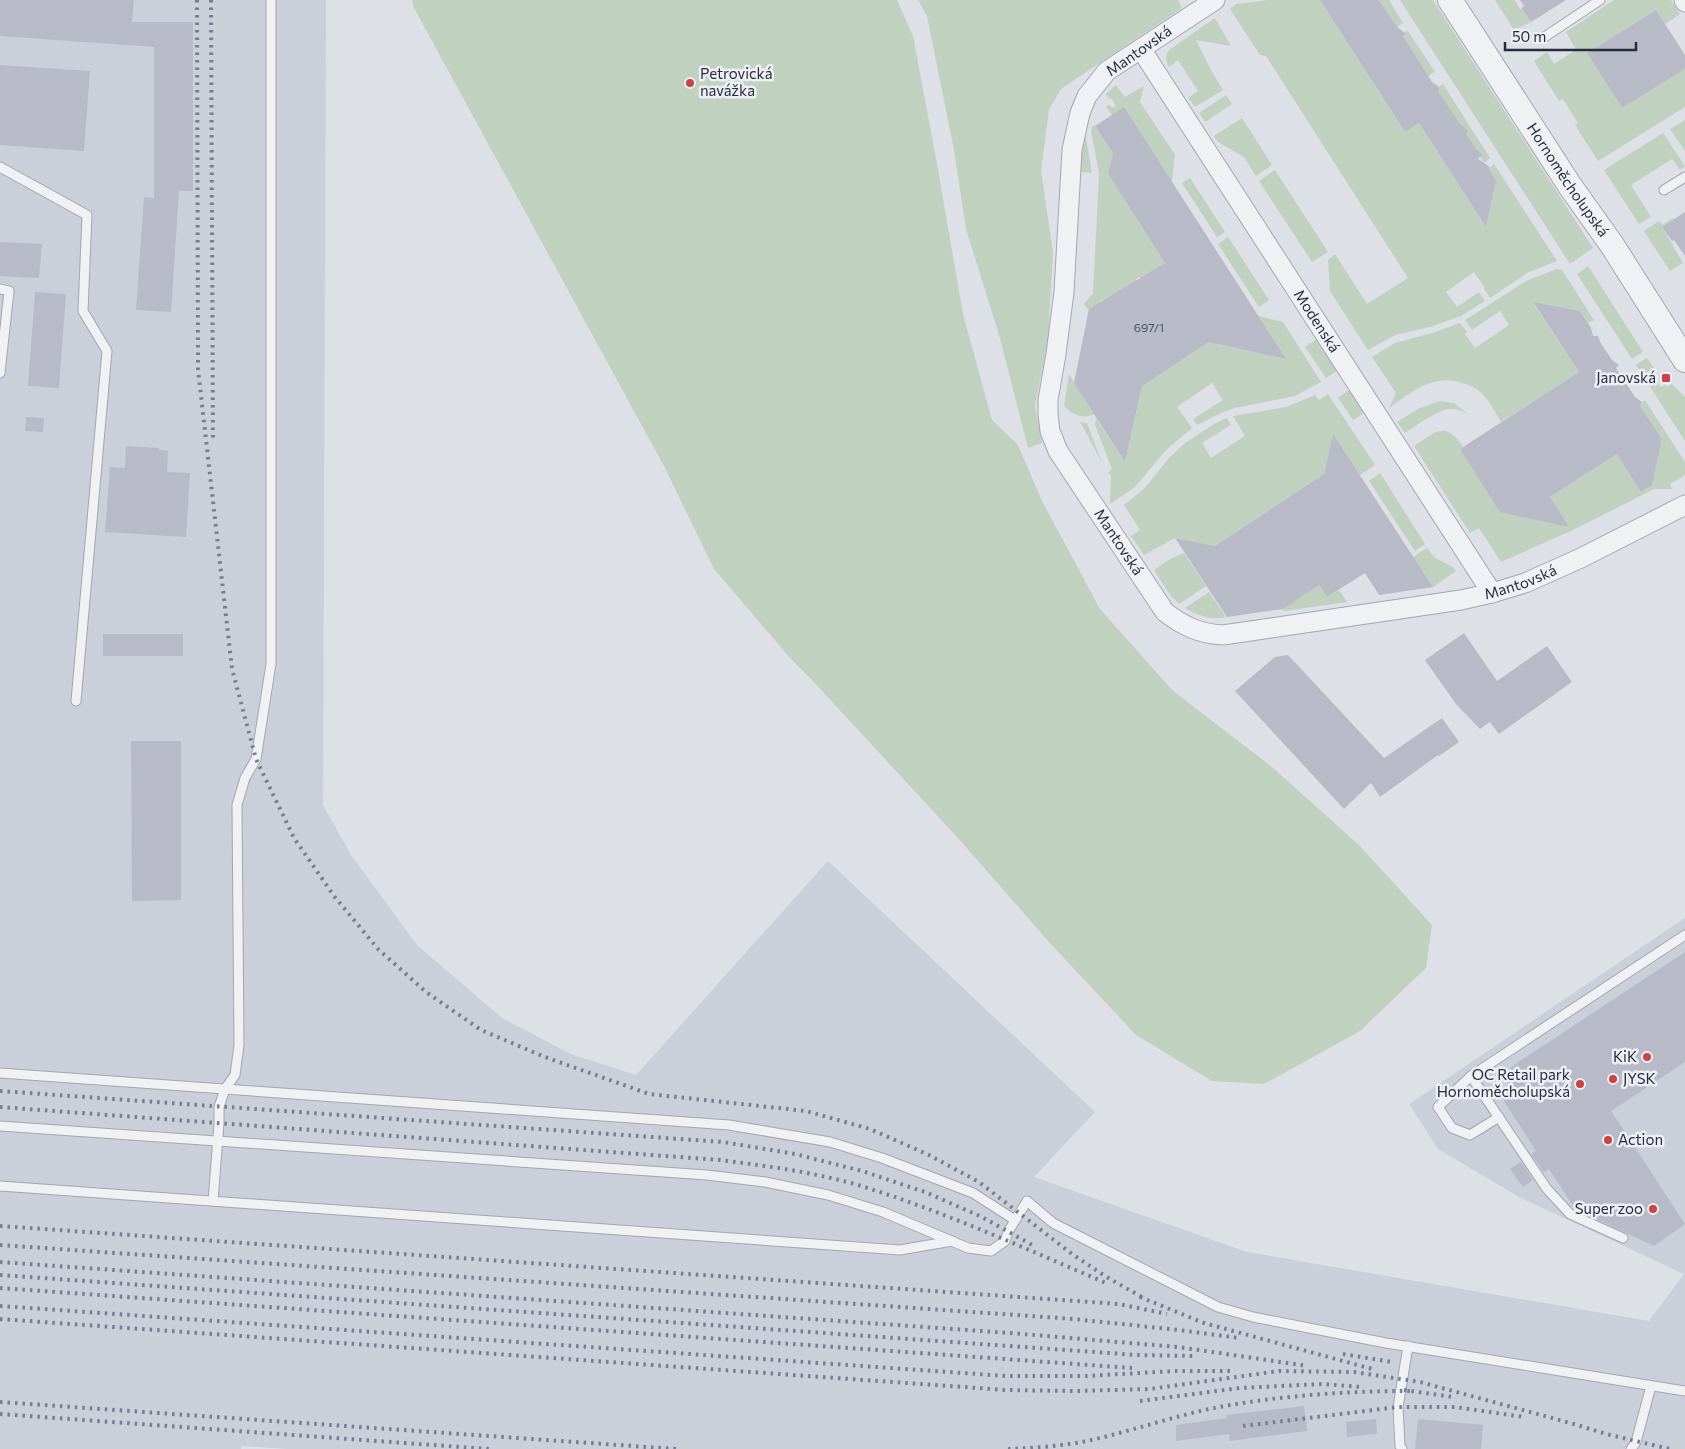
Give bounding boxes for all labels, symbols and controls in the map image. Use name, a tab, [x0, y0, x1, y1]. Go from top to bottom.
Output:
scale bar	[1505, 20, 1636, 52]
street label: Mantovská	[1102, 21, 1175, 79]
text: 50 m	[1512, 27, 1546, 45]
place label: Petrovická navážka	[700, 64, 772, 99]
marker: Petrovická navážka	[684, 77, 696, 89]
street label: Hornoměcholupská	[1524, 119, 1613, 240]
street label: Modenská	[1291, 286, 1344, 356]
house number: 697/1	[1134, 320, 1164, 334]
place label: Janovská	[1596, 368, 1656, 386]
marker: Janovská	[1660, 372, 1672, 384]
street label: Mantovská	[1091, 505, 1148, 578]
street label: Mantovská	[1482, 560, 1559, 602]
place label: KiK	[1613, 1047, 1637, 1065]
marker: KiK	[1641, 1051, 1653, 1063]
place label: OC Retail park Hornoměcholupská	[1437, 1065, 1570, 1100]
place label: JYSK	[1623, 1069, 1656, 1087]
marker: JYSK	[1607, 1073, 1619, 1085]
marker: OC Retail park Hornoměcholupská	[1574, 1078, 1586, 1090]
place label: Action	[1618, 1130, 1663, 1148]
marker: Action	[1602, 1134, 1614, 1146]
place label: Super zoo	[1575, 1199, 1643, 1217]
marker: Super zoo	[1647, 1203, 1659, 1215]

